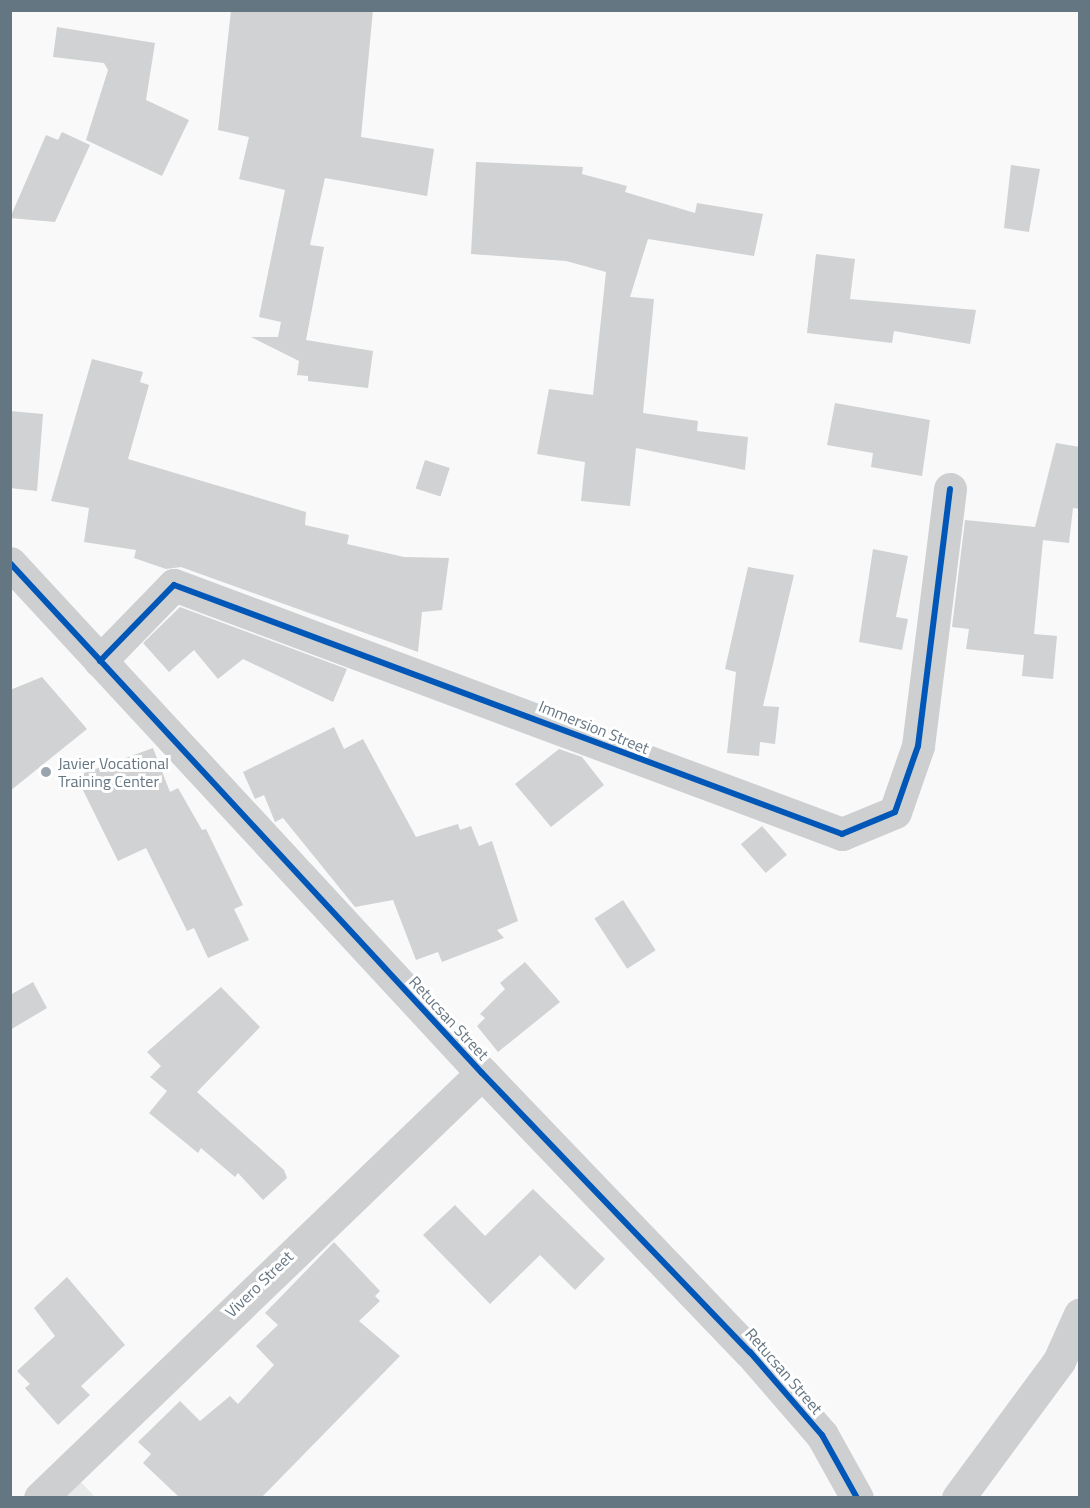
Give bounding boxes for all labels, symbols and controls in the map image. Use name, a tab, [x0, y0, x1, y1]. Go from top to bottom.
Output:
street label: Immersion Street	[536, 696, 652, 758]
place label: Javier Vocational Training Center	[58, 753, 169, 791]
marker: Javier Vocational Training Center	[39, 765, 53, 779]
street label: Retucsan Street	[405, 972, 493, 1064]
street label: Vivero Street	[221, 1247, 297, 1321]
street label: Retucsan Street	[741, 1324, 827, 1418]

